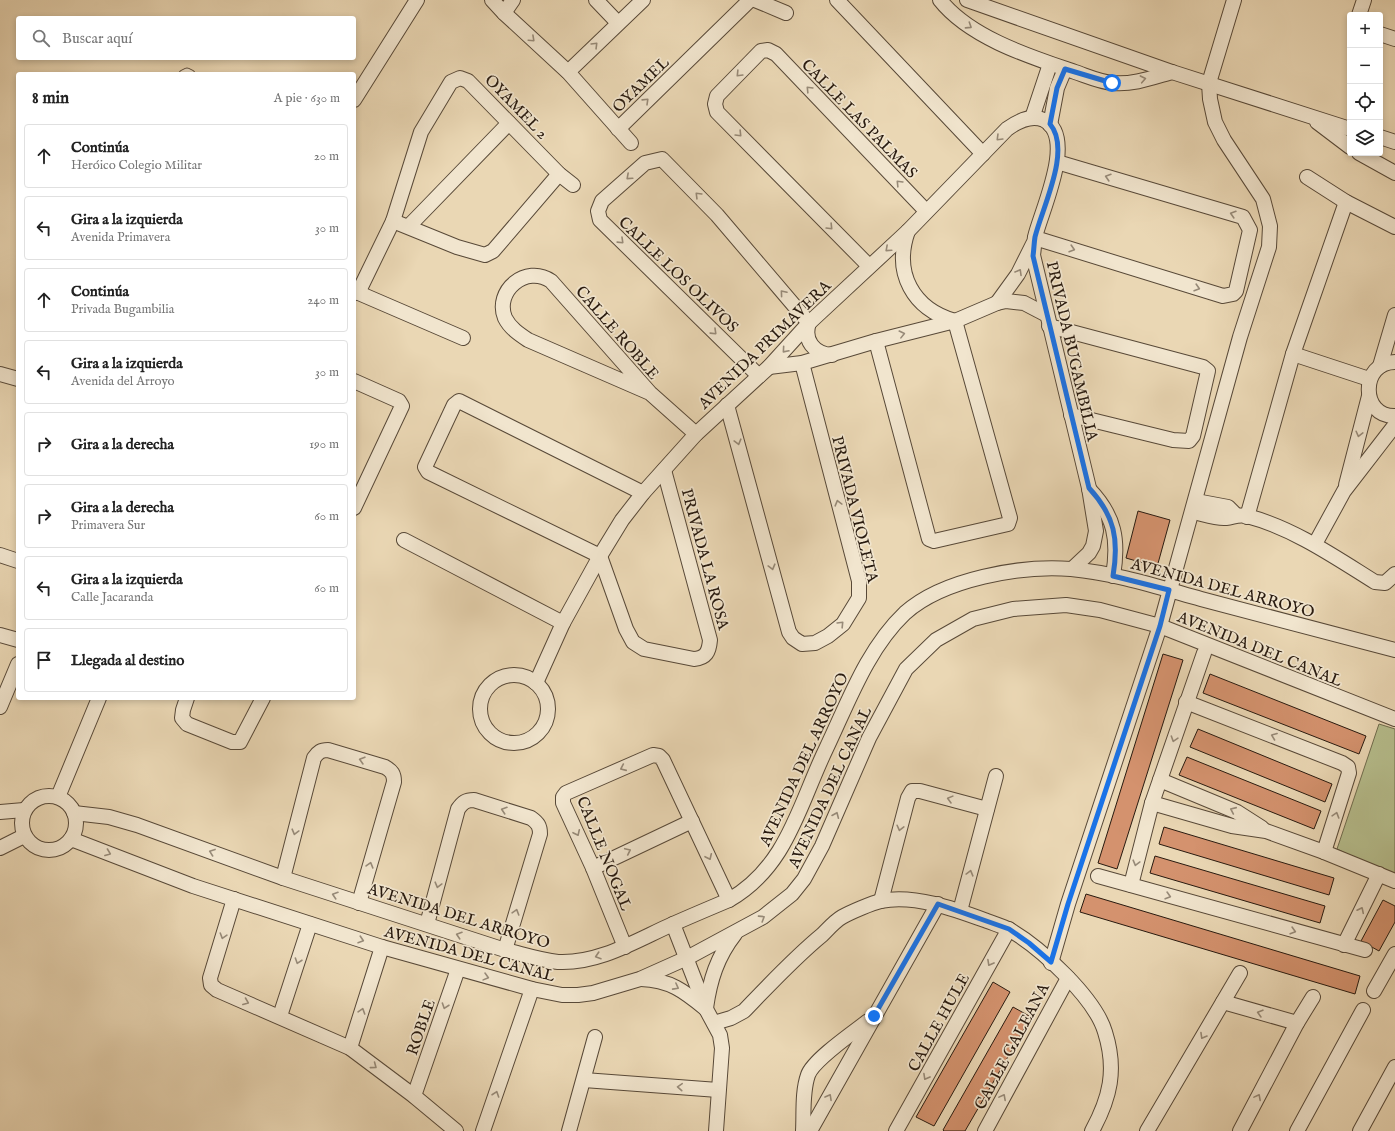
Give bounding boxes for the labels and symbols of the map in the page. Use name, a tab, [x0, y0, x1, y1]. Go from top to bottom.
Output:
one-way arrow	[965, 21, 972, 29]
one-way arrow	[527, 35, 535, 42]
one-way arrow	[590, 42, 598, 50]
street label: OYAMEL	[609, 53, 675, 118]
street label: CALLE LAS PALMAS	[796, 55, 921, 183]
one-way arrow	[736, 69, 744, 77]
street label: OYAMEL 2	[480, 71, 551, 144]
route start	[1103, 74, 1121, 92]
one-way arrow	[1140, 76, 1146, 84]
one-way arrow	[807, 86, 814, 94]
one-way arrow	[641, 98, 649, 106]
one-way arrow	[734, 129, 742, 137]
one-way arrow	[996, 133, 1004, 140]
one-way arrow	[626, 172, 633, 179]
one-way arrow	[1105, 173, 1112, 182]
one-way arrow	[896, 180, 904, 188]
one-way arrow	[695, 192, 703, 200]
one-way arrow	[1230, 210, 1237, 219]
street label: CALLE LOS OLIVOS	[614, 213, 742, 338]
one-way arrow	[825, 222, 833, 230]
one-way arrow	[616, 236, 624, 244]
one-way arrow	[1069, 244, 1076, 253]
one-way arrow	[885, 245, 893, 252]
street label: PRIVADA BUGAMBILIA	[1041, 259, 1102, 445]
one-way arrow	[1014, 269, 1021, 276]
street label: AVENIDA PRIMAVERA	[694, 276, 837, 415]
street label: CALLE ROBLE	[570, 282, 663, 384]
one-way arrow	[1193, 283, 1200, 292]
one-way arrow	[781, 290, 788, 297]
one-way arrow	[709, 327, 717, 334]
one-way arrow	[899, 331, 905, 339]
one-way arrow	[782, 345, 789, 352]
one-way arrow	[1355, 430, 1364, 437]
street label: PRIVADA VIOLETA	[826, 434, 882, 586]
one-way arrow	[733, 439, 741, 445]
street label: PRIVADA LA ROSA	[676, 487, 733, 633]
one-way arrow	[835, 500, 843, 506]
street label: AVENIDA DEL ARROYO	[1127, 555, 1317, 623]
one-way arrow	[767, 564, 776, 571]
street label: AVENIDA DEL CANAL	[1173, 607, 1345, 692]
one-way arrow	[836, 622, 844, 629]
street label: AVENIDA DEL ARROYO	[755, 670, 854, 851]
street label: AVENIDA DEL CANAL	[784, 703, 877, 873]
one-way arrow	[1270, 733, 1277, 741]
one-way arrow	[1170, 735, 1179, 742]
one-way arrow	[359, 756, 366, 765]
one-way arrow	[619, 763, 627, 771]
street label: CALLE NOGAL	[571, 794, 635, 914]
one-way arrow	[946, 795, 953, 804]
one-way arrow	[501, 806, 508, 814]
one-way arrow	[1229, 807, 1237, 815]
one-way arrow	[831, 811, 839, 818]
one-way arrow	[1331, 811, 1340, 818]
one-way arrow	[896, 824, 905, 831]
one-way arrow	[572, 828, 580, 836]
one-way arrow	[291, 829, 299, 835]
one-way arrow	[624, 848, 631, 856]
one-way arrow	[104, 849, 111, 857]
one-way arrow	[209, 849, 216, 857]
one-way arrow	[704, 852, 712, 860]
one-way arrow	[1133, 860, 1141, 866]
one-way arrow	[365, 862, 374, 869]
one-way arrow	[965, 870, 974, 877]
street label: AVENIDA DEL ARROYO	[364, 879, 552, 954]
one-way arrow	[434, 882, 442, 888]
one-way arrow	[332, 891, 339, 900]
one-way arrow	[1165, 891, 1171, 899]
one-way arrow	[1356, 907, 1364, 914]
one-way arrow	[511, 909, 520, 916]
one-way arrow	[758, 915, 765, 923]
street label: AVENIDA DEL CANAL	[381, 922, 558, 987]
one-way arrow	[1290, 926, 1297, 935]
one-way arrow	[455, 931, 462, 939]
one-way arrow	[219, 933, 228, 940]
one-way arrow	[357, 936, 364, 944]
one-way arrow	[595, 951, 602, 960]
one-way arrow	[294, 957, 303, 964]
one-way arrow	[987, 959, 994, 966]
street label: CALLE HULE	[905, 970, 975, 1076]
one-way arrow	[482, 972, 489, 981]
street label: CALLE GALEANA	[971, 979, 1055, 1114]
one-way arrow	[672, 982, 679, 990]
one-way arrow	[241, 997, 249, 1005]
street label: ROBLE	[403, 997, 441, 1058]
one-way arrow	[442, 1003, 450, 1010]
route end	[865, 1007, 883, 1025]
one-way arrow	[357, 1008, 365, 1015]
one-way arrow	[1256, 1009, 1263, 1017]
one-way arrow	[1200, 1032, 1207, 1039]
one-way arrow	[370, 1061, 377, 1069]
one-way arrow	[924, 1073, 931, 1080]
one-way arrow	[677, 1082, 683, 1091]
one-way arrow	[491, 1091, 500, 1098]
one-way arrow	[1253, 1093, 1261, 1101]
one-way arrow	[824, 1094, 832, 1101]
one-way arrow	[999, 1094, 1006, 1101]

